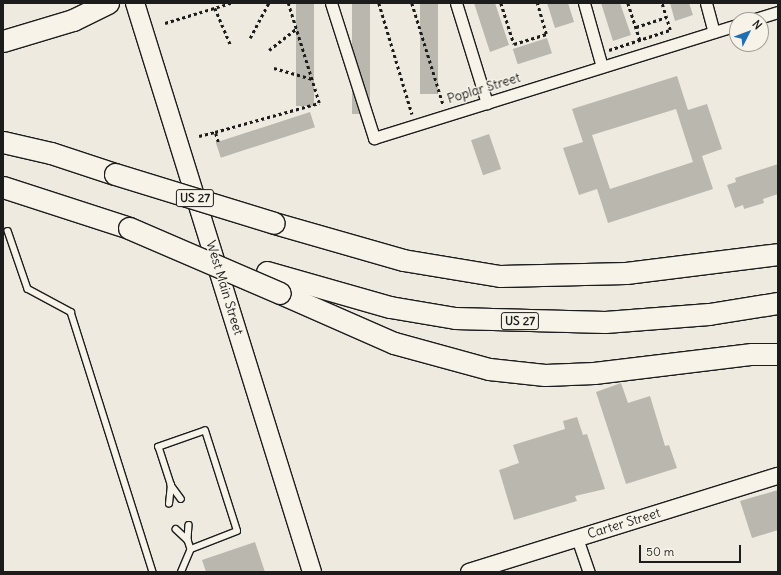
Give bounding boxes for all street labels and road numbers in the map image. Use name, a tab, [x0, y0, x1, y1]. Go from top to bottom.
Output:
street label: Poplar Street	[446, 70, 522, 108]
road number: US 27	[175, 188, 215, 208]
street label: West Main Street	[202, 239, 246, 337]
road number: US 27	[500, 311, 540, 331]
street label: Carter Street	[586, 506, 662, 542]

